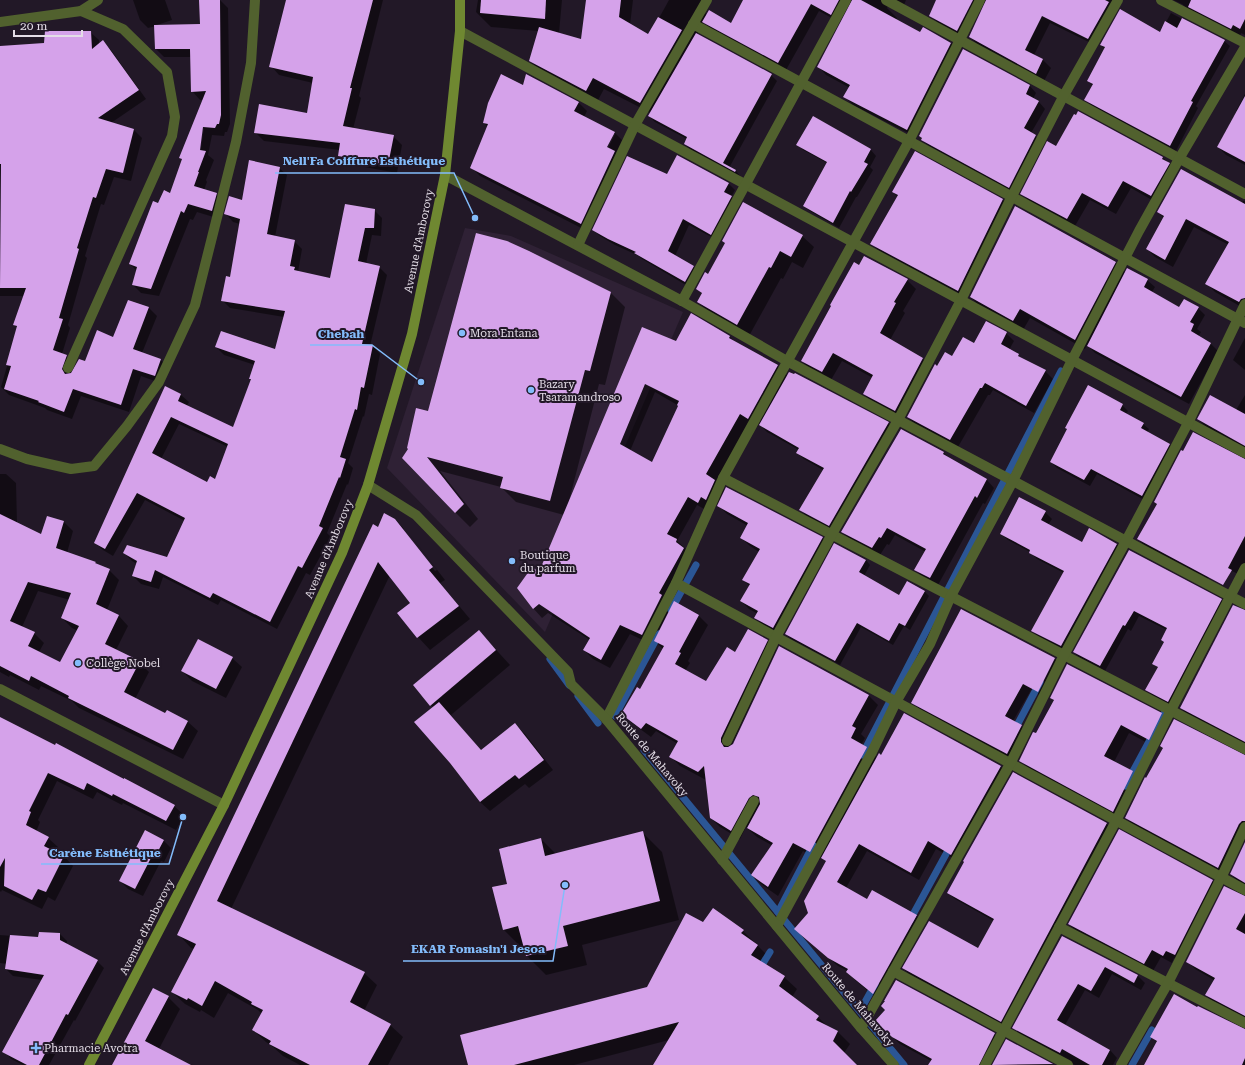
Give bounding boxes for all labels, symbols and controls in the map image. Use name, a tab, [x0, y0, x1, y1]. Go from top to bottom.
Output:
scale bar	[14, 12, 82, 38]
text: 20 m	[20, 19, 47, 33]
callout: Nell'Fa Coiffure Esthétique	[275, 149, 454, 173]
text: Nell'Fa Coiffure Esthétique	[283, 154, 445, 168]
street label: Avenue d'Amborovy	[402, 187, 436, 294]
callout: Chebah	[310, 321, 372, 345]
text: Chebah	[318, 327, 364, 341]
place label: Mora Entana	[470, 327, 538, 340]
marker: Mora Entana	[457, 328, 467, 338]
place label: Bazary Tsaramandroso	[539, 378, 621, 404]
marker: Bazary Tsaramandroso	[526, 385, 536, 395]
street label: Avenue d'Amborovy	[302, 497, 356, 600]
place label: Boutique du parfum	[520, 549, 575, 575]
marker: Boutique du parfum	[507, 556, 517, 566]
place label: Collège Nobel	[86, 657, 161, 670]
marker: Collège Nobel	[73, 658, 83, 668]
street label: Route de Mahavoky	[613, 711, 691, 800]
callout: Carène Esthétique	[41, 840, 169, 864]
text: Carène Esthétique	[49, 846, 161, 860]
street label: Avenue d'Amborovy	[117, 876, 177, 977]
callout: EKAR Fomasin'i Jesoa	[403, 937, 553, 961]
text: EKAR Fomasin'i Jesoa	[411, 942, 545, 956]
street label: Route de Mahavoky	[819, 961, 897, 1050]
place label: Pharmacie Avotra	[44, 1042, 138, 1055]
marker: Pharmacie Avotra	[31, 1043, 41, 1053]

